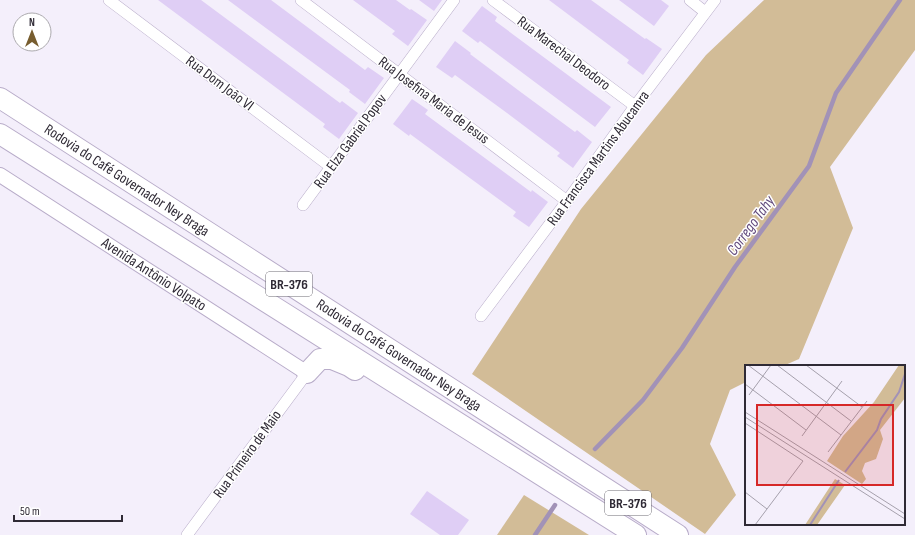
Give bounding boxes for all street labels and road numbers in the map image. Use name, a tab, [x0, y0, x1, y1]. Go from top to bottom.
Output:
street label: Rua Marechal Deodoro	[513, 12, 614, 95]
street label: Rua Dom João VI	[182, 52, 258, 115]
street label: Rua Josefina Maria de Jesus	[374, 53, 493, 148]
street label: Rua Francisca Martins Abucamra	[543, 87, 654, 230]
street label: Rua Elza Gabriel Popov	[310, 90, 391, 192]
street label: Rodovia do Café Governador Ney Braga	[41, 120, 213, 241]
street label: Avenida Antônio Volpato	[97, 233, 210, 315]
road number: BR-376	[266, 272, 312, 296]
street label: Rodovia do Café Governador Ney Braga	[313, 295, 485, 416]
street label: Rua Primeiro de Maio	[209, 407, 286, 502]
road number: BR-376	[605, 491, 651, 515]

